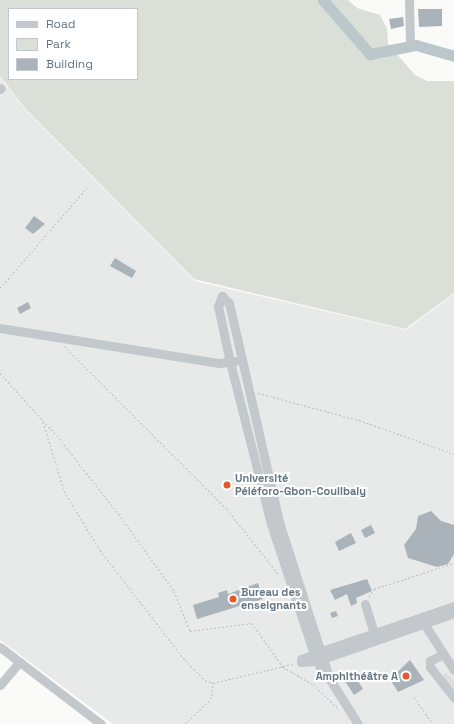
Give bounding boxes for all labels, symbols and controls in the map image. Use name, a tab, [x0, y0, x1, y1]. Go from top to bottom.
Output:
legend	[8, 8, 138, 80]
text: Road	[46, 16, 75, 32]
text: Park	[46, 36, 71, 52]
text: Building	[46, 56, 93, 72]
place label: Université Péléforo-Gbon-Coulibaly	[235, 472, 366, 498]
marker: Université Péléforo-Gbon-Coulibaly	[222, 480, 232, 490]
place label: Bureau des enseignants	[241, 586, 307, 612]
marker: Bureau des enseignants	[228, 594, 238, 604]
place label: Amphithéâtre A	[316, 669, 398, 683]
marker: Amphithéâtre A	[401, 671, 411, 681]

